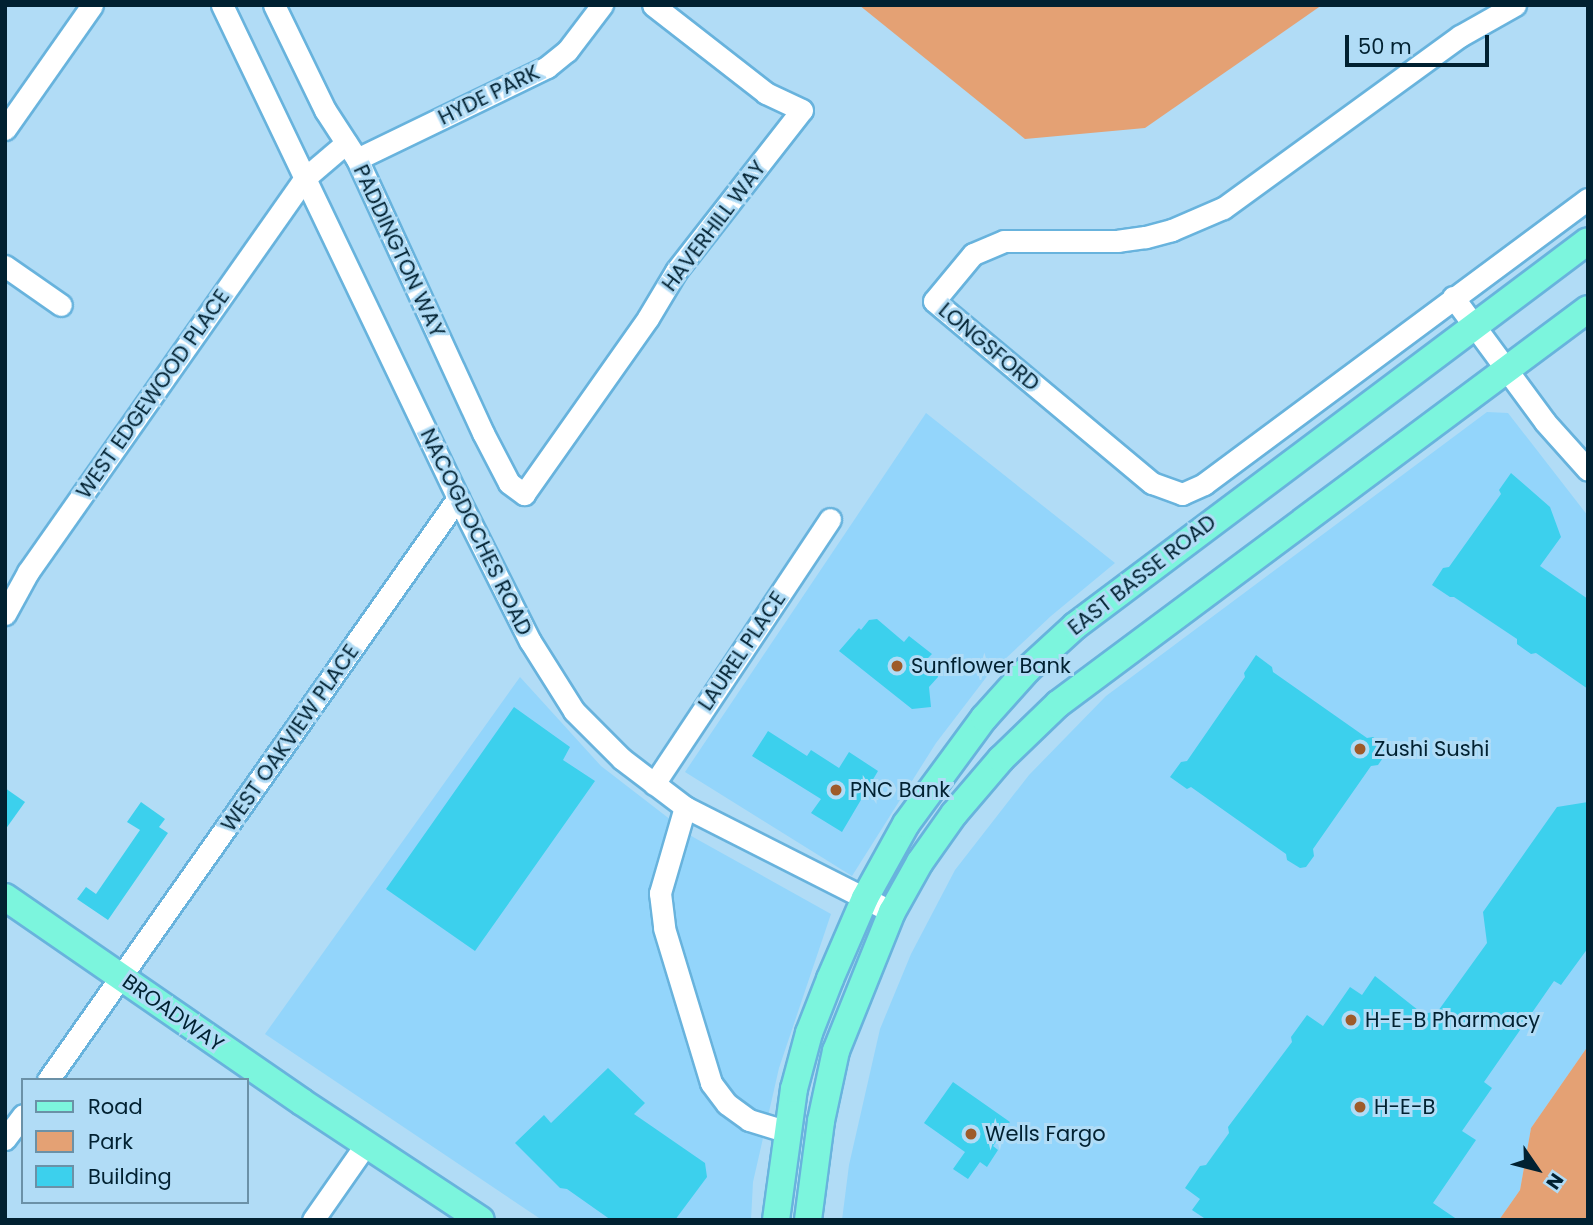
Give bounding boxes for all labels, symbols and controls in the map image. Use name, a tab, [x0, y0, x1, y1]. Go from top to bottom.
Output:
scale bar	[1348, 21, 1492, 65]
text: 50 m	[1358, 32, 1412, 61]
street label: HYDE PARK	[434, 60, 544, 130]
street label: HAVERHILL WAY	[657, 156, 771, 296]
street label: PADDINGTON WAY	[348, 161, 450, 341]
street label: WEST EDGEWOOD PLACE	[71, 285, 235, 503]
street label: LONGSFORD	[934, 298, 1044, 396]
street label: NACOGDOCHES ROAD	[415, 424, 537, 640]
street label: EAST BASSE ROAD	[1063, 509, 1221, 641]
street label: LAUREL PLACE	[693, 587, 791, 715]
street label: WEST OAKVIEW PLACE	[216, 640, 364, 836]
place label: Sunflower Bank	[911, 653, 1071, 679]
marker: Sunflower Bank	[889, 658, 905, 674]
place label: Zushi Sushi	[1374, 736, 1489, 762]
marker: Zushi Sushi	[1352, 741, 1368, 757]
place label: PNC Bank	[850, 777, 950, 803]
marker: PNC Bank	[828, 782, 844, 798]
street label: BROADWAY	[117, 969, 229, 1057]
place label: H-E-B Pharmacy	[1365, 1007, 1540, 1033]
marker: H-E-B Pharmacy	[1343, 1012, 1359, 1028]
legend	[21, 1078, 248, 1204]
text: Road	[88, 1092, 143, 1121]
place label: H-E-B	[1374, 1094, 1435, 1120]
marker: H-E-B	[1352, 1099, 1368, 1115]
place label: Wells Fargo	[985, 1121, 1106, 1147]
marker: Wells Fargo	[963, 1126, 979, 1142]
text: Park	[88, 1127, 133, 1156]
north arrow	[1502, 1134, 1572, 1204]
text: Building	[88, 1162, 172, 1191]
text: N	[1539, 1168, 1570, 1195]

